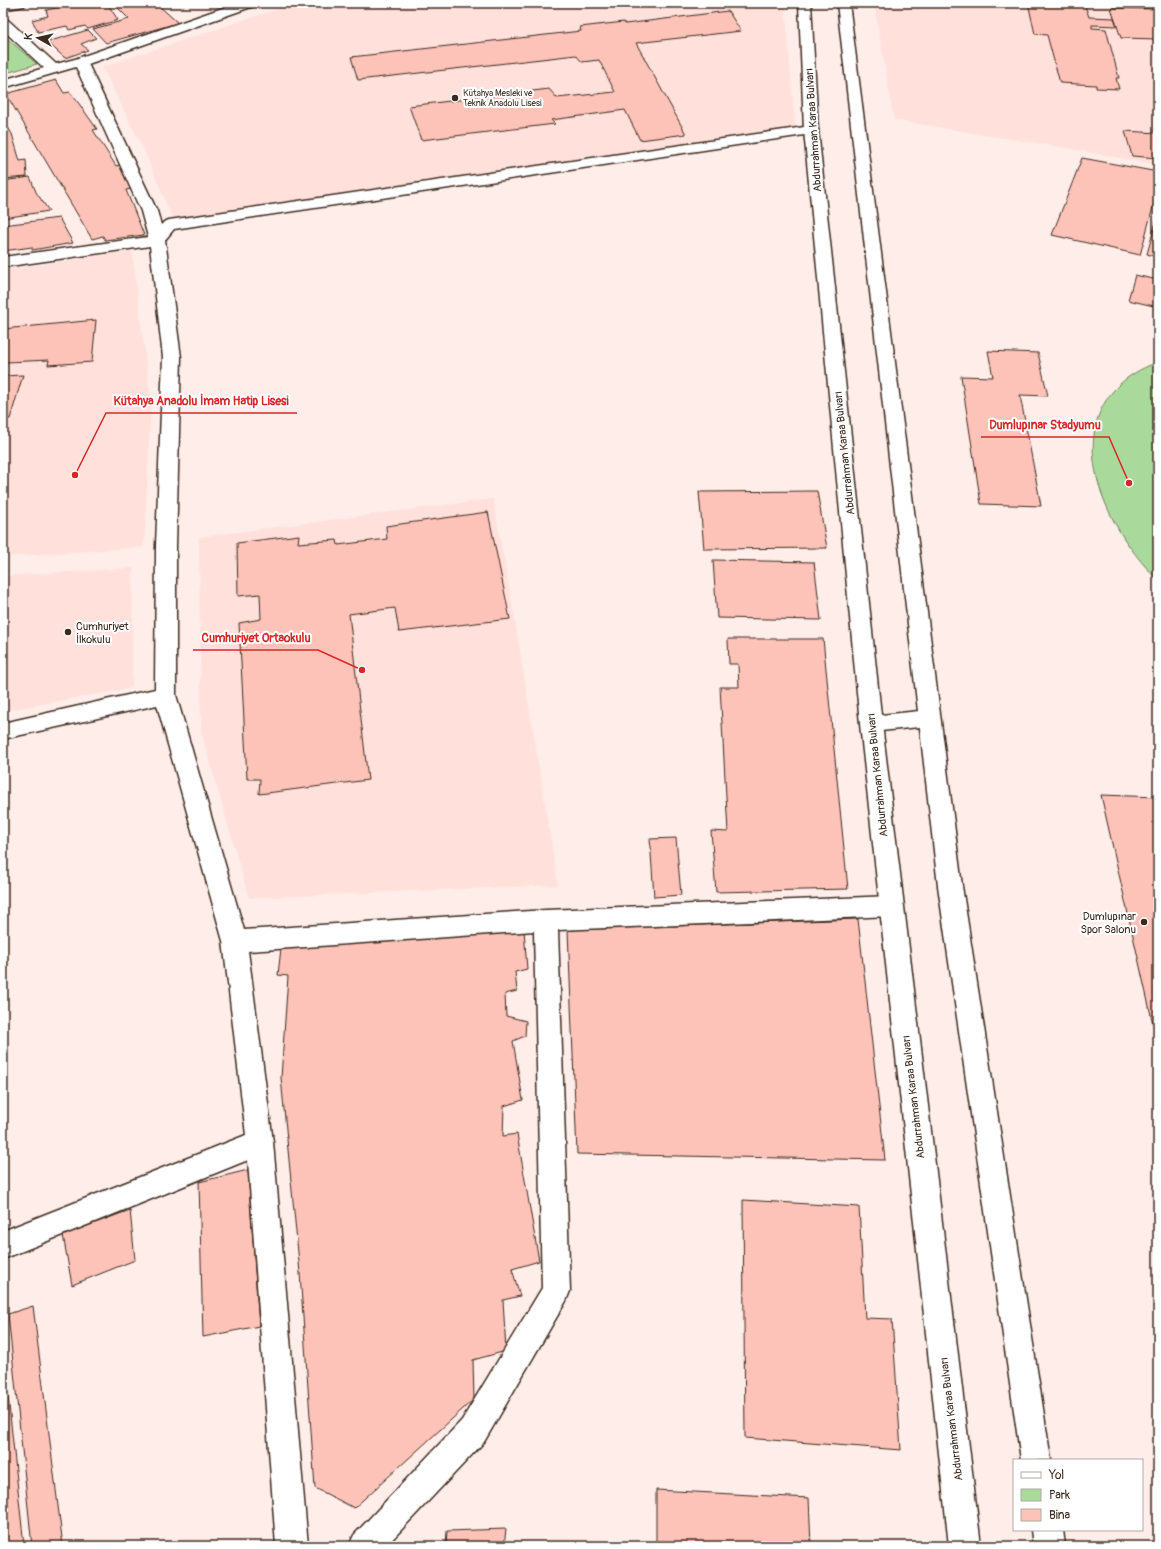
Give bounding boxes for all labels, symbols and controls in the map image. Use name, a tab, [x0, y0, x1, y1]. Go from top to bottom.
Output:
north arrow	[18, 18, 58, 58]
text: K	[22, 32, 36, 41]
street label: Abdurrahman Karaa Bulvarı	[803, 67, 824, 192]
place label: Kütahya Mesleki ve Teknik Anadolu Lisesi	[463, 88, 542, 109]
marker: Kütahya Mesleki ve Teknik Anadolu Lisesi	[450, 93, 460, 103]
callout: Kütahya Anadolu İmam Hatip Lisesi	[106, 389, 297, 413]
street label: Abdurrahman Karaa Bulvarı	[832, 390, 857, 515]
text: Kütahya Anadolu İmam Hatip Lisesi	[113, 393, 289, 409]
callout: Dumlupınar Stadyumu	[981, 413, 1109, 437]
text: Dumlupınar Stadyumu	[989, 418, 1101, 433]
place label: Cumhuriyet İlkokulu	[76, 620, 129, 646]
callout: Cumhuriyet Ortaokulu	[193, 626, 318, 650]
marker: Cumhuriyet İlkokulu	[63, 627, 73, 637]
text: Cumhuriyet Ortaokulu	[202, 631, 310, 646]
street label: Abdurrahman Karaa Bulvarı	[865, 712, 890, 837]
place label: Dumlupınar Spor Salonu	[1080, 910, 1136, 936]
marker: Dumlupınar Spor Salonu	[1139, 917, 1149, 927]
street label: Abdurrahman Karaa Bulvarı	[899, 1034, 928, 1159]
street label: Abdurrahman Karaa Bulvarı	[937, 1356, 966, 1481]
legend	[1013, 1459, 1143, 1531]
text: Yol	[1048, 1468, 1064, 1483]
text: Park	[1049, 1488, 1070, 1503]
text: Bina	[1049, 1508, 1071, 1523]

